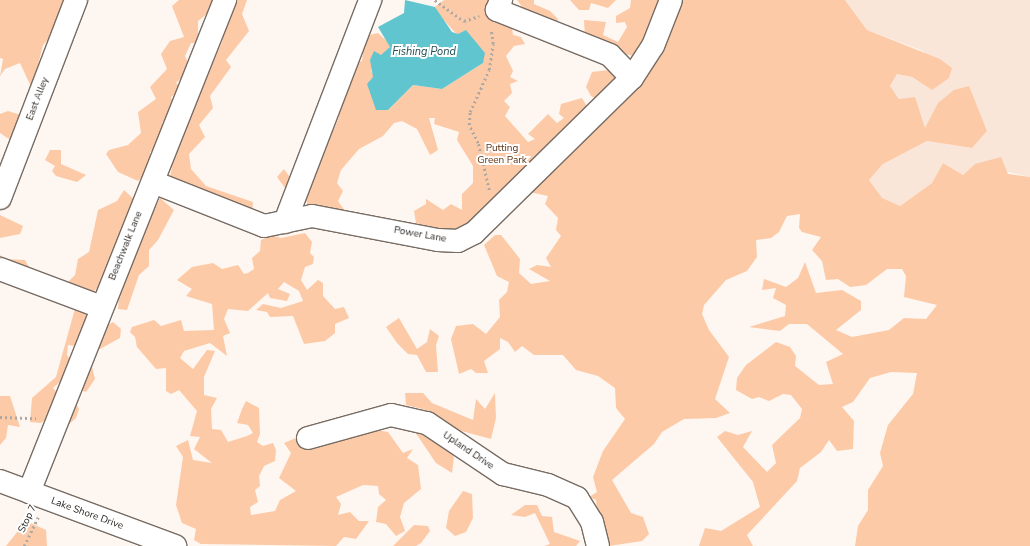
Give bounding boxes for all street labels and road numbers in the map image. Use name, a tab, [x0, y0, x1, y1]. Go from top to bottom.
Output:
street label: East Alley	[24, 76, 52, 122]
street label: Beachwalk Lane	[107, 210, 145, 282]
street label: Power Lane	[393, 224, 447, 246]
street label: Upland Drive	[440, 429, 496, 473]
street label: Lake Shore Drive	[49, 495, 125, 533]
street label: Stop 7	[16, 503, 40, 535]

